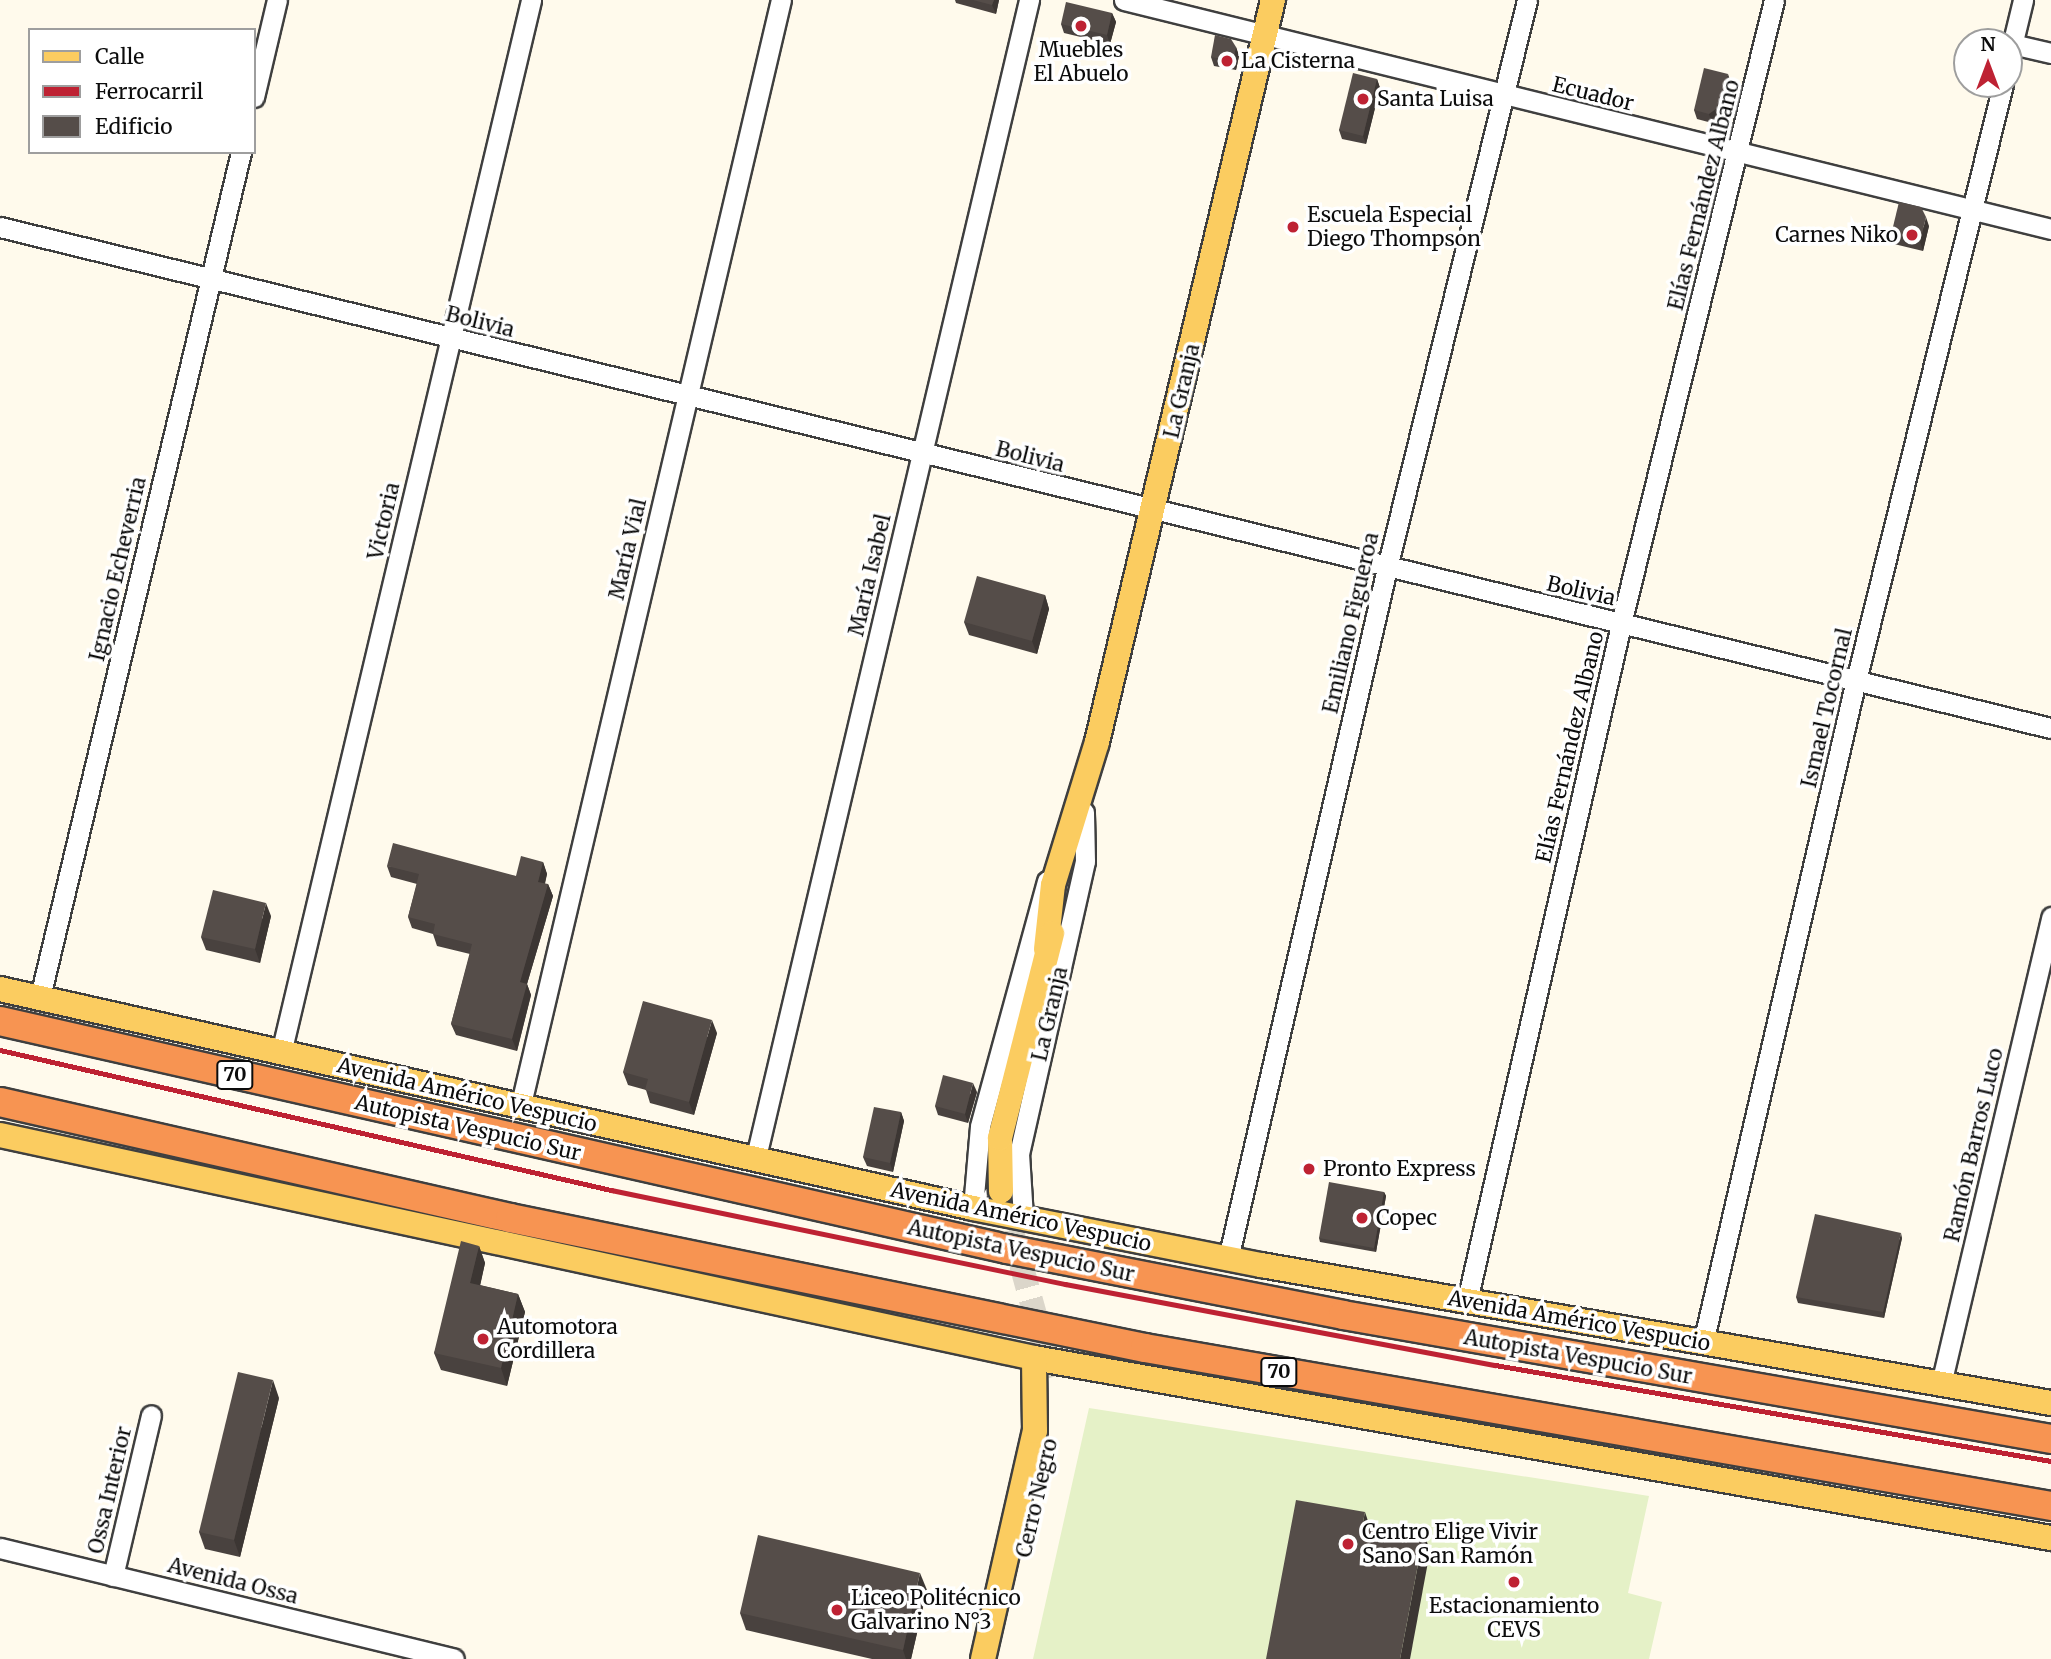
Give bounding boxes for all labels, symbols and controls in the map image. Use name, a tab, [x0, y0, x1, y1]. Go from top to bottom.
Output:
marker: Muebles El Abuelo	[1073, 18, 1089, 34]
legend	[28, 28, 256, 154]
north arrow	[1953, 28, 2023, 98]
text: N	[1980, 32, 1996, 56]
place label: Muebles El Abuelo	[1034, 37, 1128, 87]
text: Calle	[95, 43, 144, 70]
place label: La Cisterna	[1241, 48, 1355, 74]
marker: La Cisterna	[1219, 53, 1235, 69]
street label: Ecuador	[1550, 72, 1636, 116]
street label: Elías Fernández Albano	[1663, 77, 1745, 313]
text: Ferrocarril	[95, 78, 203, 105]
place label: Santa Luisa	[1377, 86, 1494, 112]
marker: Santa Luisa	[1355, 91, 1371, 107]
text: Edificio	[95, 113, 172, 140]
place label: Escuela Especial Diego Thompson	[1307, 202, 1481, 252]
marker: Escuela Especial Diego Thompson	[1285, 219, 1301, 235]
place label: Carnes Niko	[1775, 222, 1898, 248]
marker: Carnes Niko	[1904, 227, 1920, 243]
street label: Bolivia	[443, 301, 517, 343]
street label: La Granja	[1159, 341, 1205, 441]
street label: Bolivia	[993, 436, 1067, 478]
street label: Ignacio Echeverria	[85, 474, 151, 664]
street label: Victoria	[363, 480, 405, 562]
street label: María Vial	[604, 496, 652, 602]
street label: María Isabel	[844, 512, 896, 638]
street label: Emiliano Figueroa	[1318, 530, 1384, 716]
street label: Bolivia	[1544, 571, 1618, 611]
street label: Ismael Tocornal	[1796, 626, 1858, 790]
street label: Elías Fernández Albano	[1531, 629, 1609, 865]
street label: La Granja	[1027, 964, 1073, 1064]
street label: Ramón Barros Luco	[1939, 1046, 2009, 1244]
street label: Avenida Américo Vespucio	[335, 1053, 599, 1137]
road number: 70	[216, 1060, 254, 1091]
street label: Autopista Vespucio Sur	[353, 1090, 583, 1166]
place label: Pronto Express	[1323, 1156, 1476, 1182]
marker: Pronto Express	[1301, 1161, 1317, 1177]
street label: Avenida Américo Vespucio	[888, 1177, 1154, 1257]
place label: Copec	[1376, 1205, 1437, 1231]
marker: Copec	[1354, 1210, 1370, 1226]
street label: Autopista Vespucio Sur	[905, 1215, 1137, 1287]
street label: Avenida Américo Vespucio	[1446, 1286, 1712, 1356]
place label: Automotora Cordillera	[497, 1314, 618, 1364]
street label: Autopista Vespucio Sur	[1462, 1325, 1694, 1389]
marker: Automotora Cordillera	[475, 1331, 491, 1347]
road number: 70	[1260, 1356, 1298, 1388]
street label: Ossa Interior	[83, 1424, 137, 1556]
street label: Cerro Negro	[1011, 1436, 1063, 1560]
place label: Centro Elige Vivir Sano San Ramón	[1362, 1519, 1538, 1569]
marker: Centro Elige Vivir Sano San Ramón	[1340, 1536, 1356, 1552]
street label: Avenida Ossa	[165, 1553, 301, 1609]
marker: Estacionamiento CEVS	[1506, 1574, 1522, 1590]
place label: Liceo Politécnico Galvarino N°3	[851, 1585, 1021, 1635]
place label: Estacionamiento CEVS	[1429, 1593, 1599, 1643]
marker: Liceo Politécnico Galvarino N°3	[829, 1602, 845, 1618]

